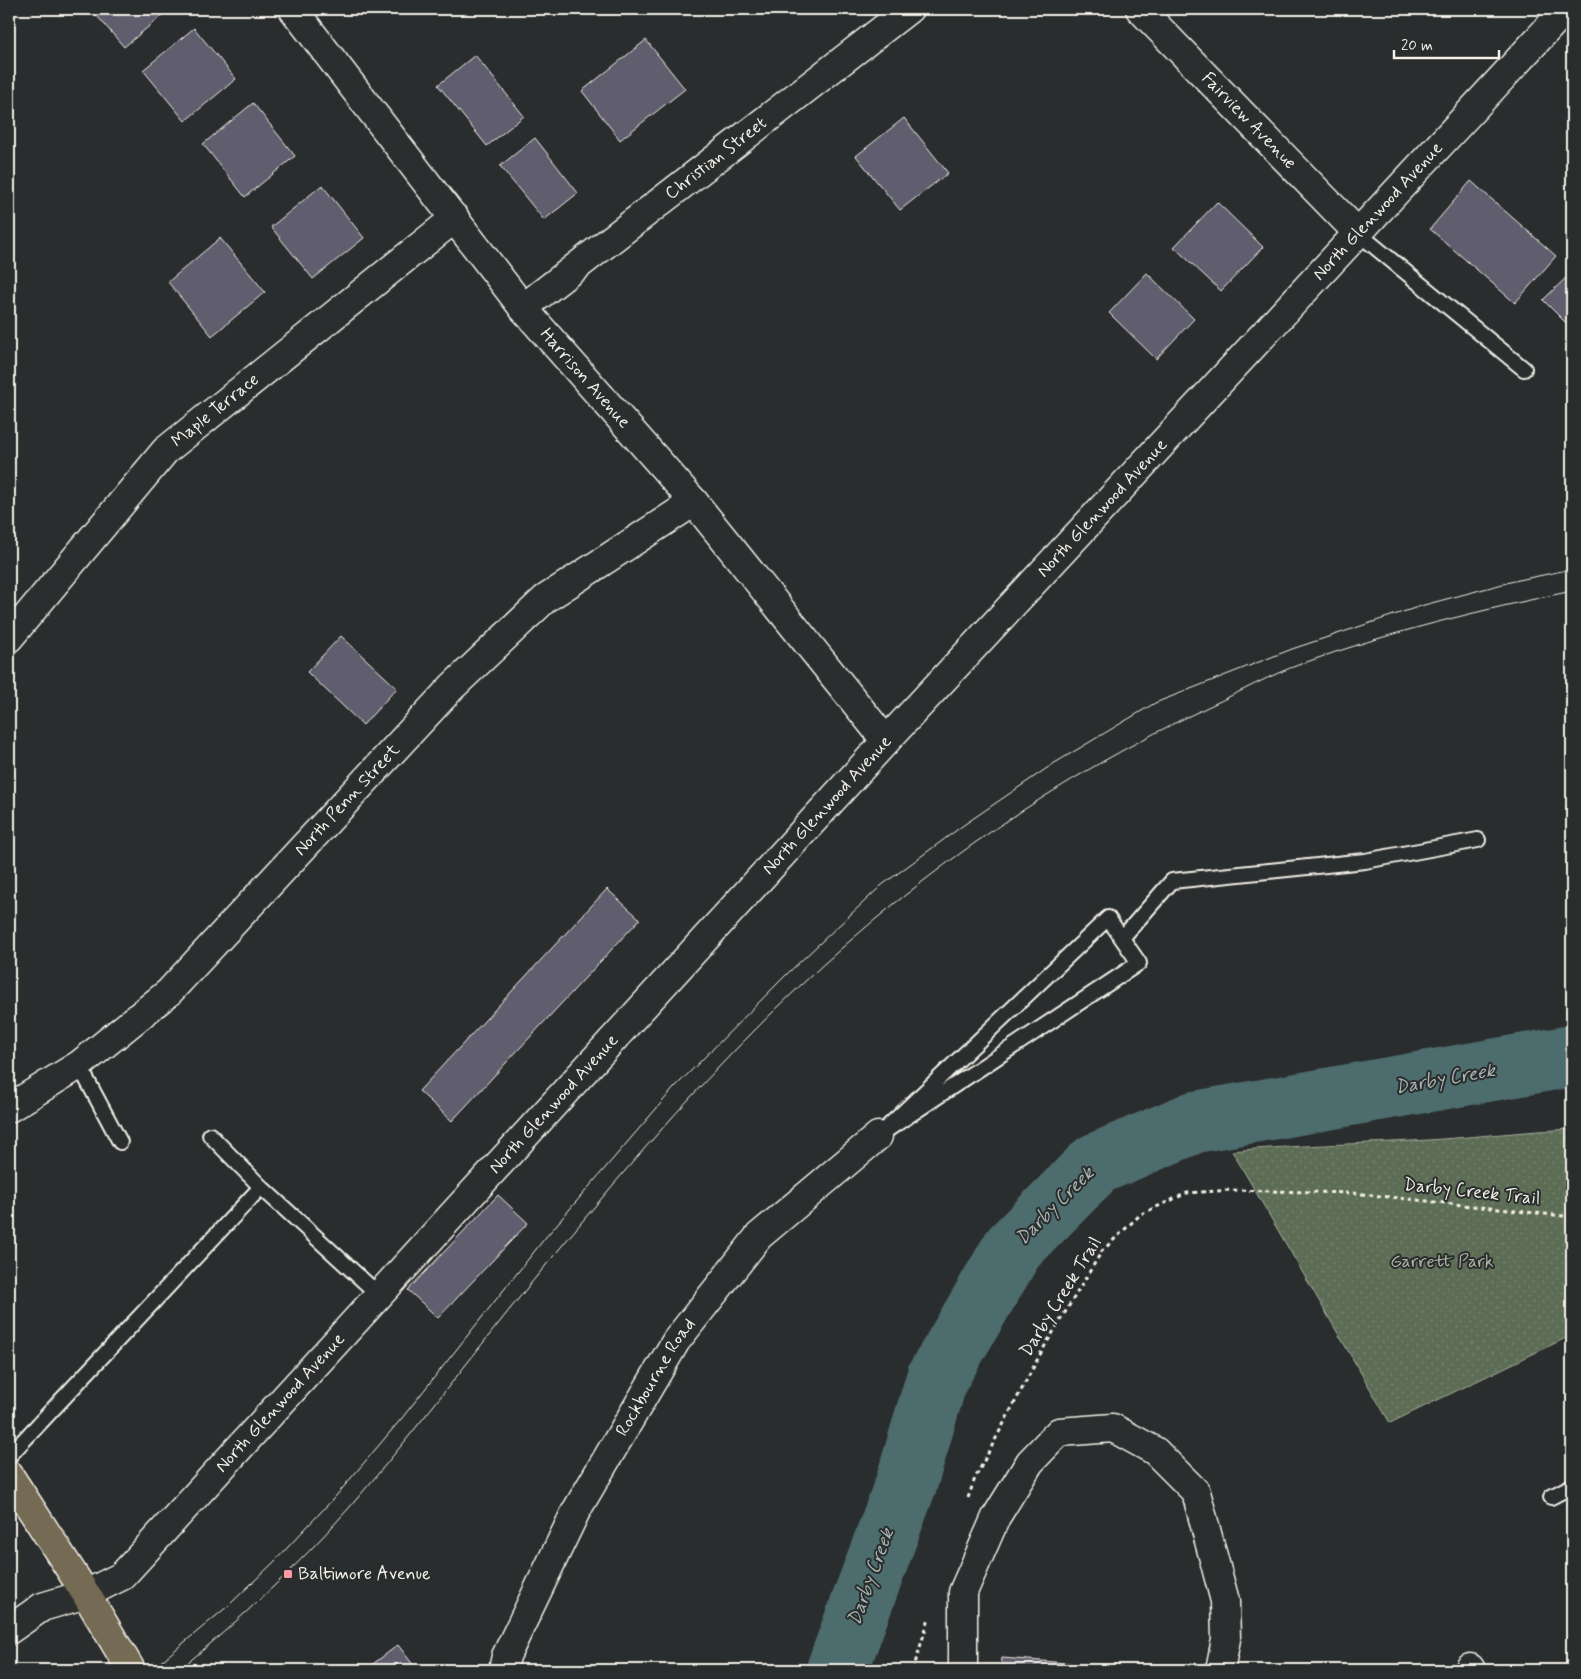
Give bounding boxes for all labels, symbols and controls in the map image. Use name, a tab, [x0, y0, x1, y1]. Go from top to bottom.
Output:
scale bar	[1394, 28, 1498, 60]
text: 20 m	[1401, 36, 1433, 56]
street label: Fairview Avenue	[1196, 67, 1302, 175]
street label: Christian Street	[660, 111, 772, 206]
street label: North Glenwood Avenue	[1307, 137, 1449, 286]
street label: Harrison Avenue	[534, 323, 636, 434]
street label: Maple Terrace	[166, 368, 264, 453]
street label: North Glenwood Avenue	[1032, 433, 1173, 583]
street label: North Glenwood Avenue	[757, 730, 897, 880]
street label: North Penn Street	[289, 738, 406, 861]
street label: North Glenwood Avenue	[484, 1029, 624, 1179]
water label: Darby Creek	[1393, 1058, 1498, 1100]
water label: Darby Creek	[1010, 1160, 1101, 1251]
street label: Darby Creek Trail	[1403, 1173, 1541, 1211]
street label: Darby Creek Trail	[1015, 1233, 1107, 1361]
park label: Garrett Park	[1390, 1250, 1494, 1274]
street label: Rockbourne Road	[610, 1313, 701, 1441]
street label: North Glenwood Avenue	[210, 1328, 351, 1478]
water label: Darby Creek	[842, 1524, 901, 1629]
place label: Baltimore Avenue	[298, 1562, 431, 1586]
marker: Baltimore Avenue	[282, 1568, 294, 1580]

